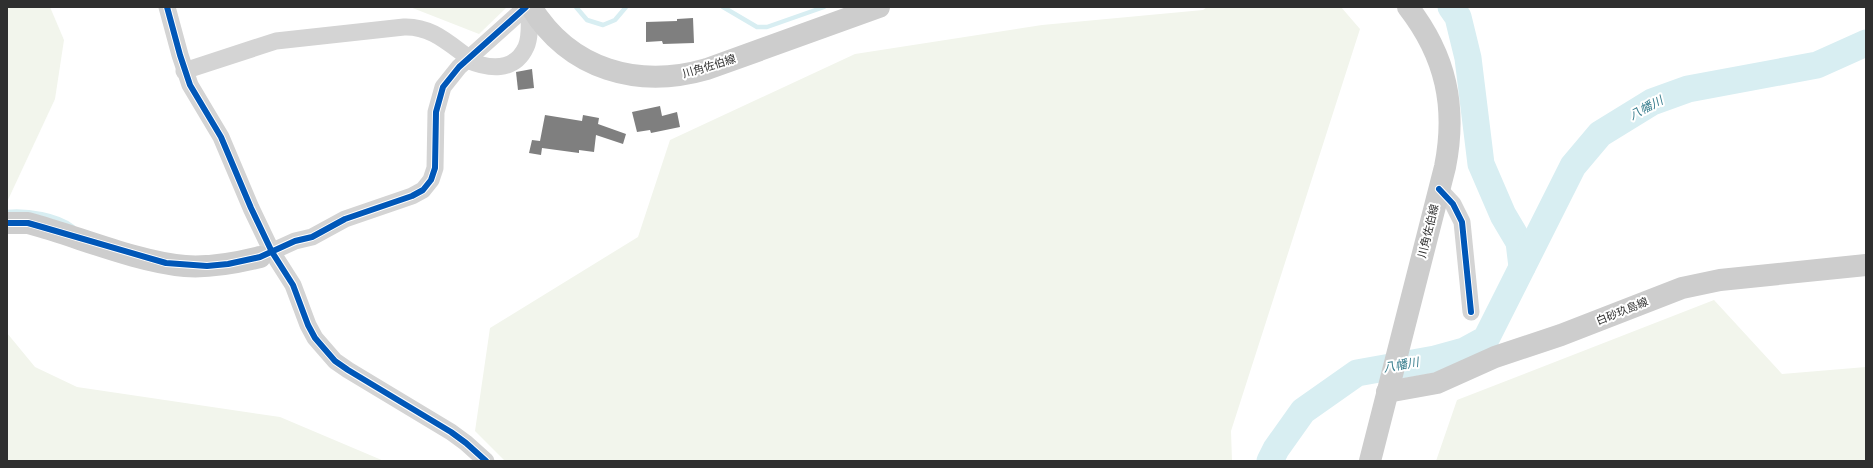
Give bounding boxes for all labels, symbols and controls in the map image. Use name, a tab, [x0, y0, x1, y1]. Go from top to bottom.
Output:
street label: 川角佐伯線	[680, 50, 738, 82]
water label: 八幡川	[1625, 90, 1668, 124]
street label: 川角佐伯線	[1414, 202, 1442, 260]
street label: 白砂玖島線	[1594, 293, 1650, 329]
water label: 八幡川	[1382, 352, 1422, 377]

